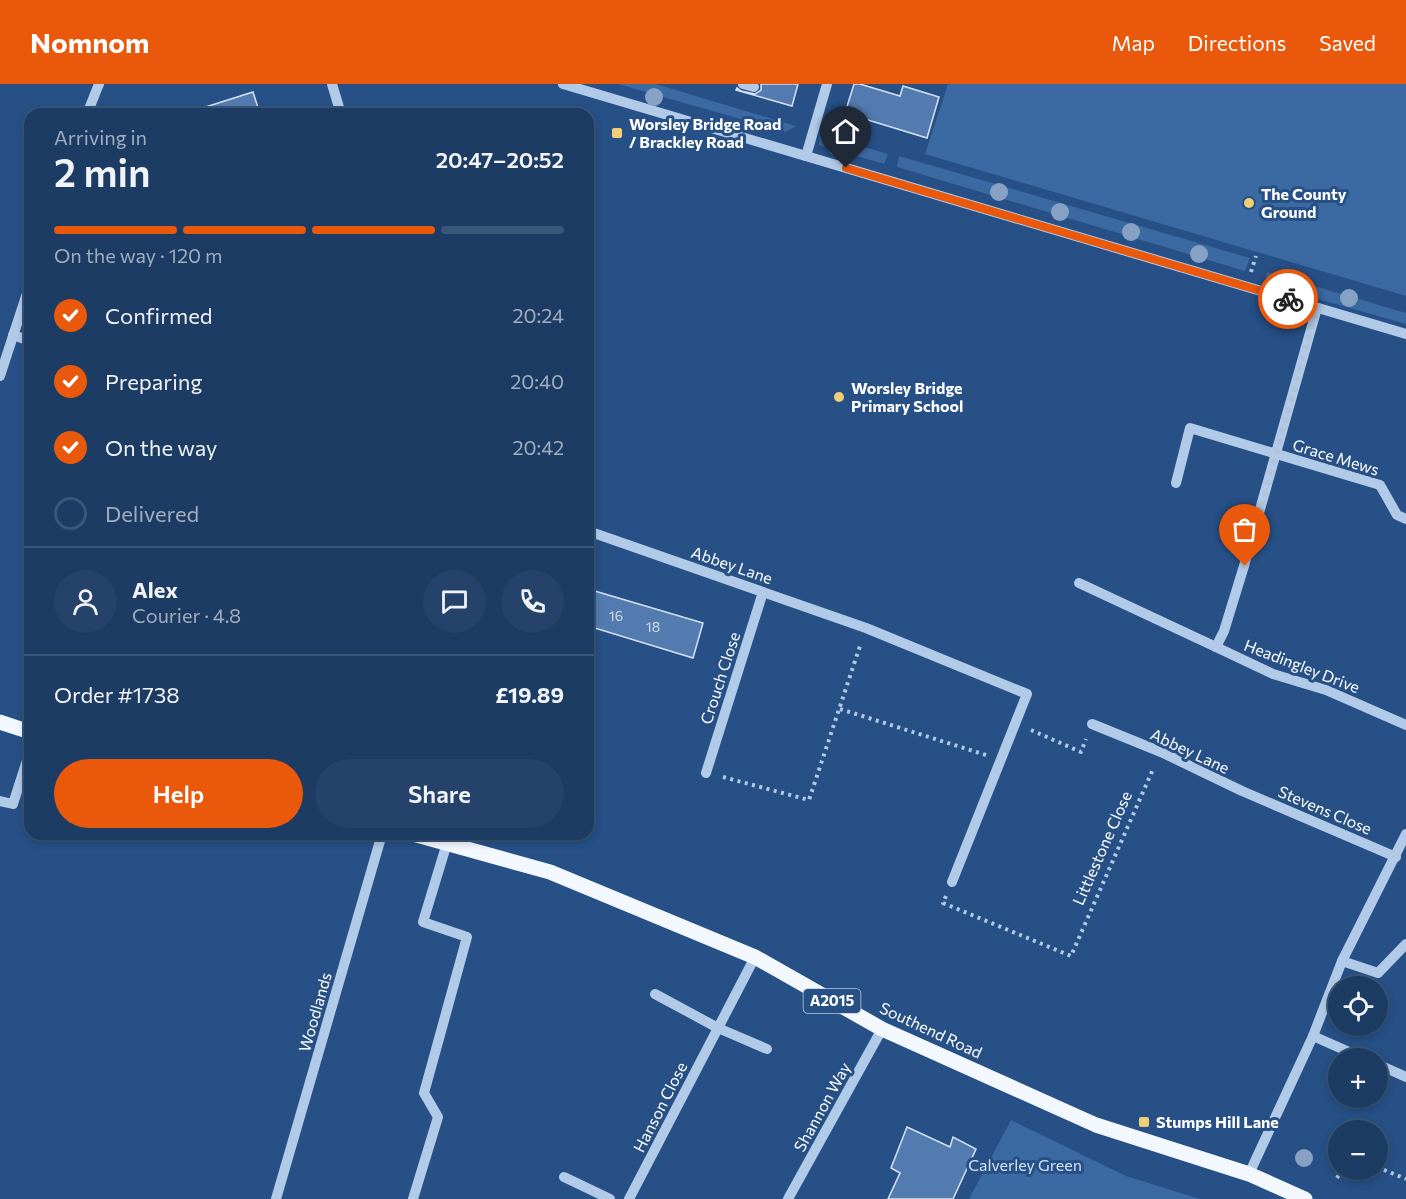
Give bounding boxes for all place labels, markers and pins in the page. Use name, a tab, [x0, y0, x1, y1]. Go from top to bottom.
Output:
pin	[820, 106, 871, 168]
place label: Worsley Bridge Road / Brackley Road	[629, 114, 781, 151]
marker: Worsley Bridge Road / Brackley Road	[610, 126, 624, 140]
place label: The County Ground	[1261, 184, 1347, 221]
marker: The County Ground	[1242, 196, 1256, 210]
place label: Worsley Bridge Primary School	[851, 378, 963, 415]
marker: Worsley Bridge Primary School	[832, 390, 846, 404]
pin	[1219, 504, 1270, 566]
place label: Stumps Hill Lane	[1156, 1112, 1279, 1131]
marker: Stumps Hill Lane	[1137, 1115, 1151, 1129]

